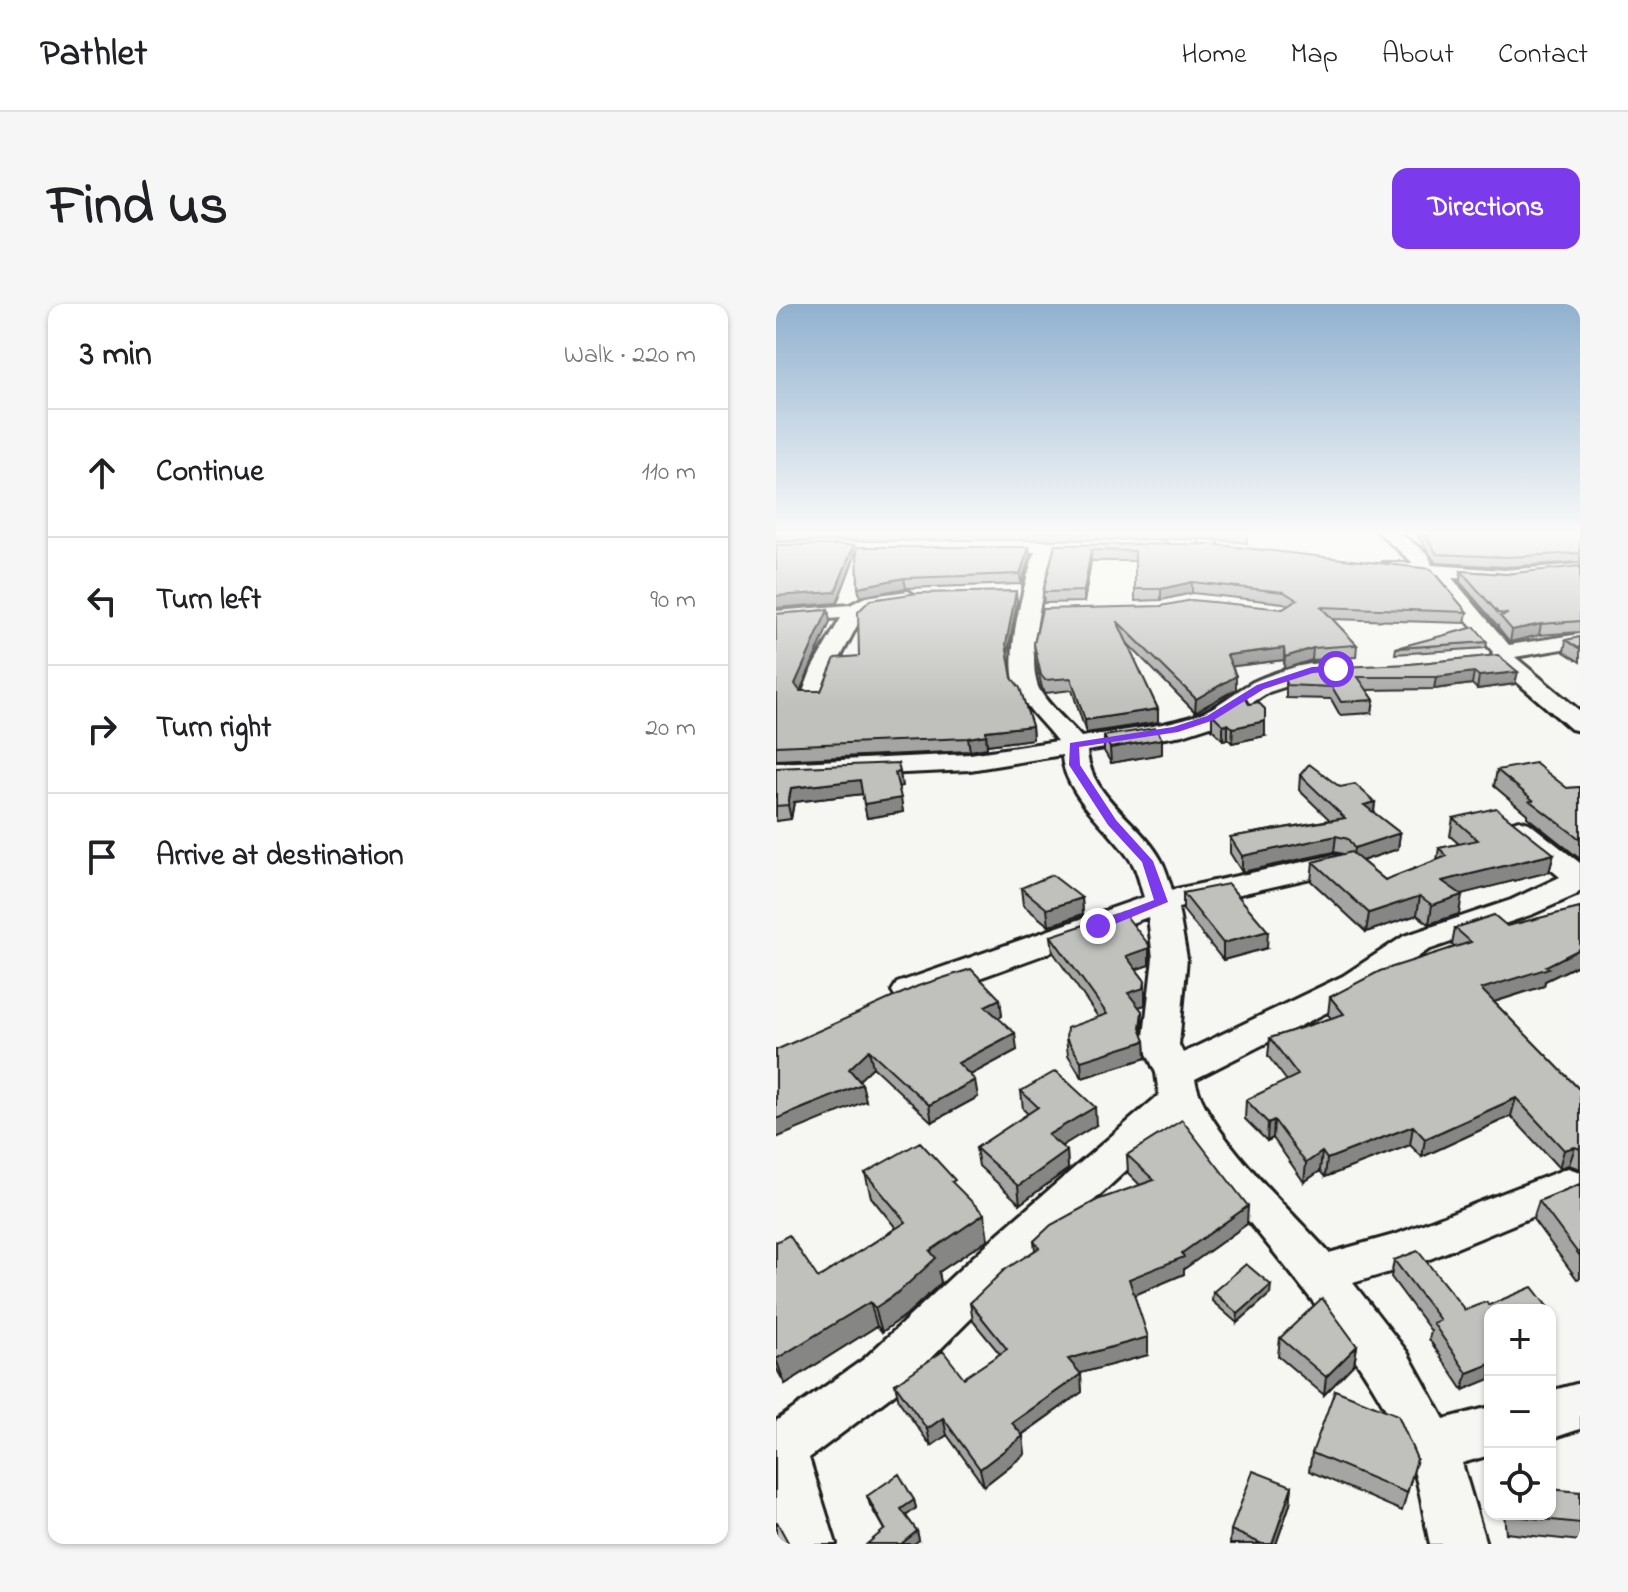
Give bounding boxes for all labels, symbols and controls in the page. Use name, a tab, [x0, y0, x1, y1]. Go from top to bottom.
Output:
text: Pathlet	[40, 27, 147, 83]
text: Home	[1181, 35, 1247, 76]
text: Map	[1291, 35, 1338, 76]
text: About	[1382, 35, 1454, 76]
text: Contact	[1498, 35, 1588, 76]
text: Find us	[48, 168, 228, 249]
button: Directions	[1392, 168, 1580, 249]
text: 3 min	[80, 331, 152, 381]
text: Walk · 220 m	[564, 337, 696, 375]
icon: ahead	[80, 451, 124, 495]
text: Continue	[156, 451, 264, 495]
text: 110 m	[642, 454, 696, 492]
icon: left	[80, 579, 124, 623]
text: Turn left	[156, 579, 261, 623]
text: 90 m	[650, 582, 696, 620]
route start	[1318, 651, 1354, 687]
icon: right	[80, 707, 124, 751]
text: Turn right	[156, 707, 271, 751]
text: 20 m	[645, 710, 696, 748]
icon: arrive	[80, 835, 124, 879]
text: Arrive at destination	[156, 835, 404, 879]
route end	[1080, 908, 1116, 944]
map controls	[1484, 1304, 1556, 1520]
button: +	[1484, 1304, 1556, 1376]
button: −	[1484, 1376, 1556, 1448]
button: locate	[1484, 1448, 1556, 1520]

